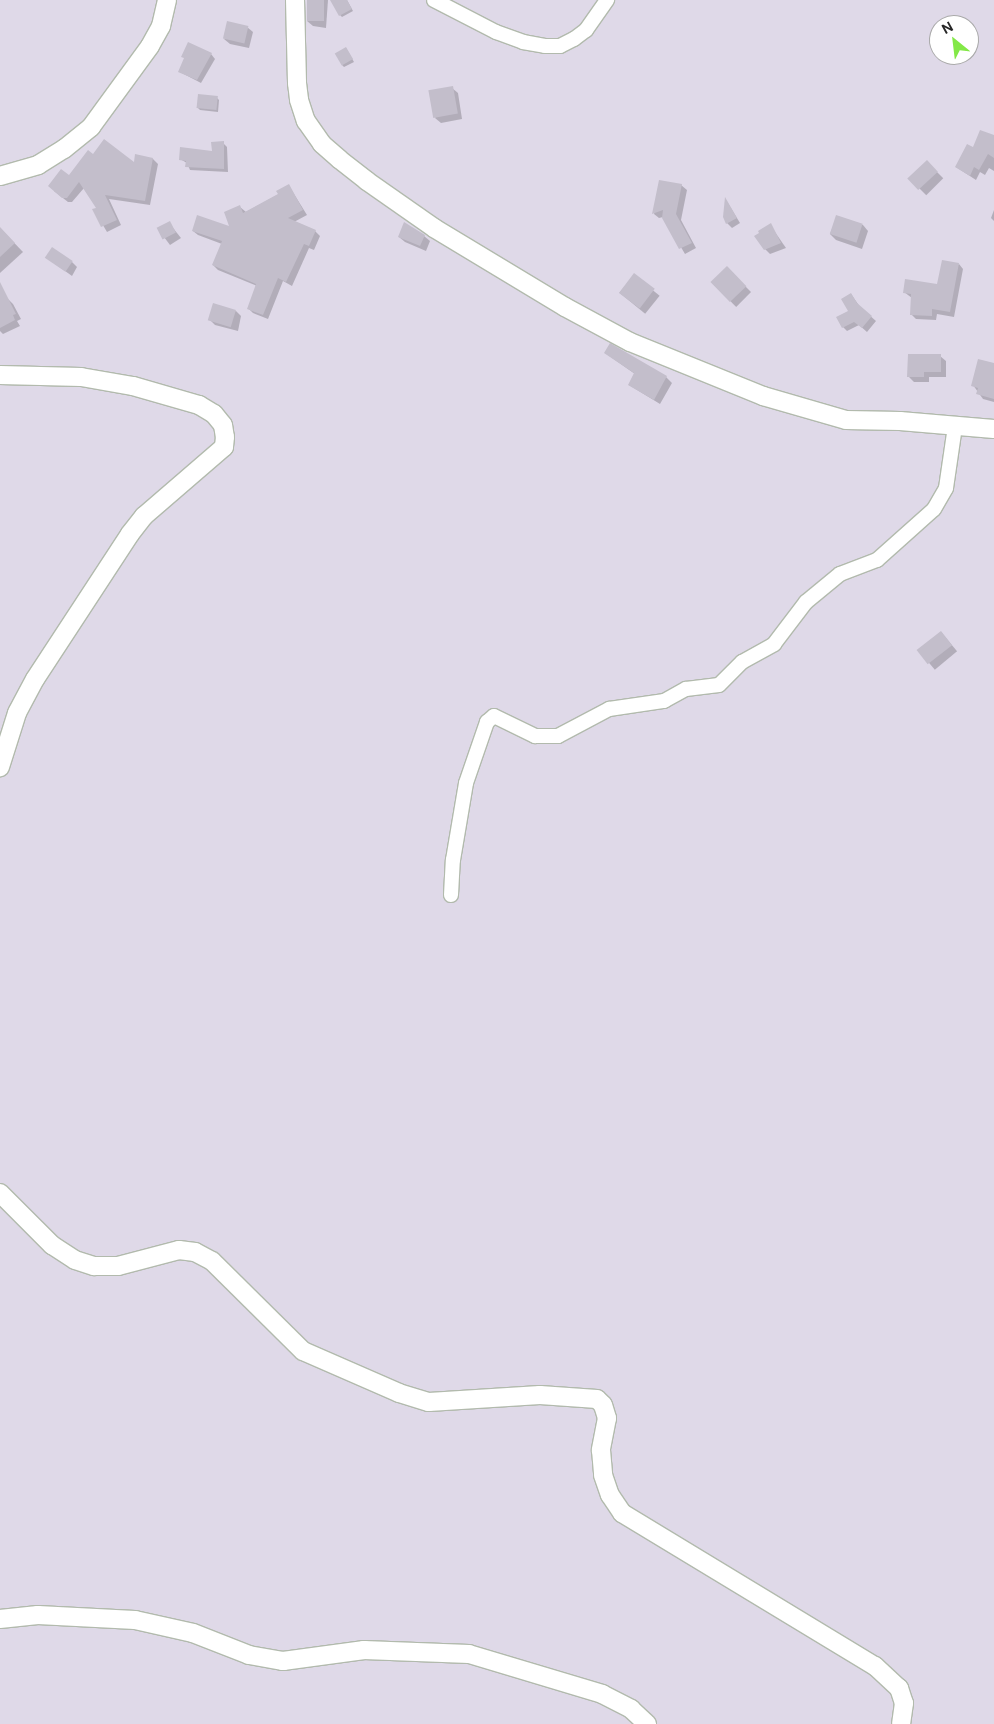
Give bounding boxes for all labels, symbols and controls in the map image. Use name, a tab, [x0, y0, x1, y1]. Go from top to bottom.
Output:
north arrow	[929, 15, 979, 65]
text: N	[938, 17, 956, 38]

